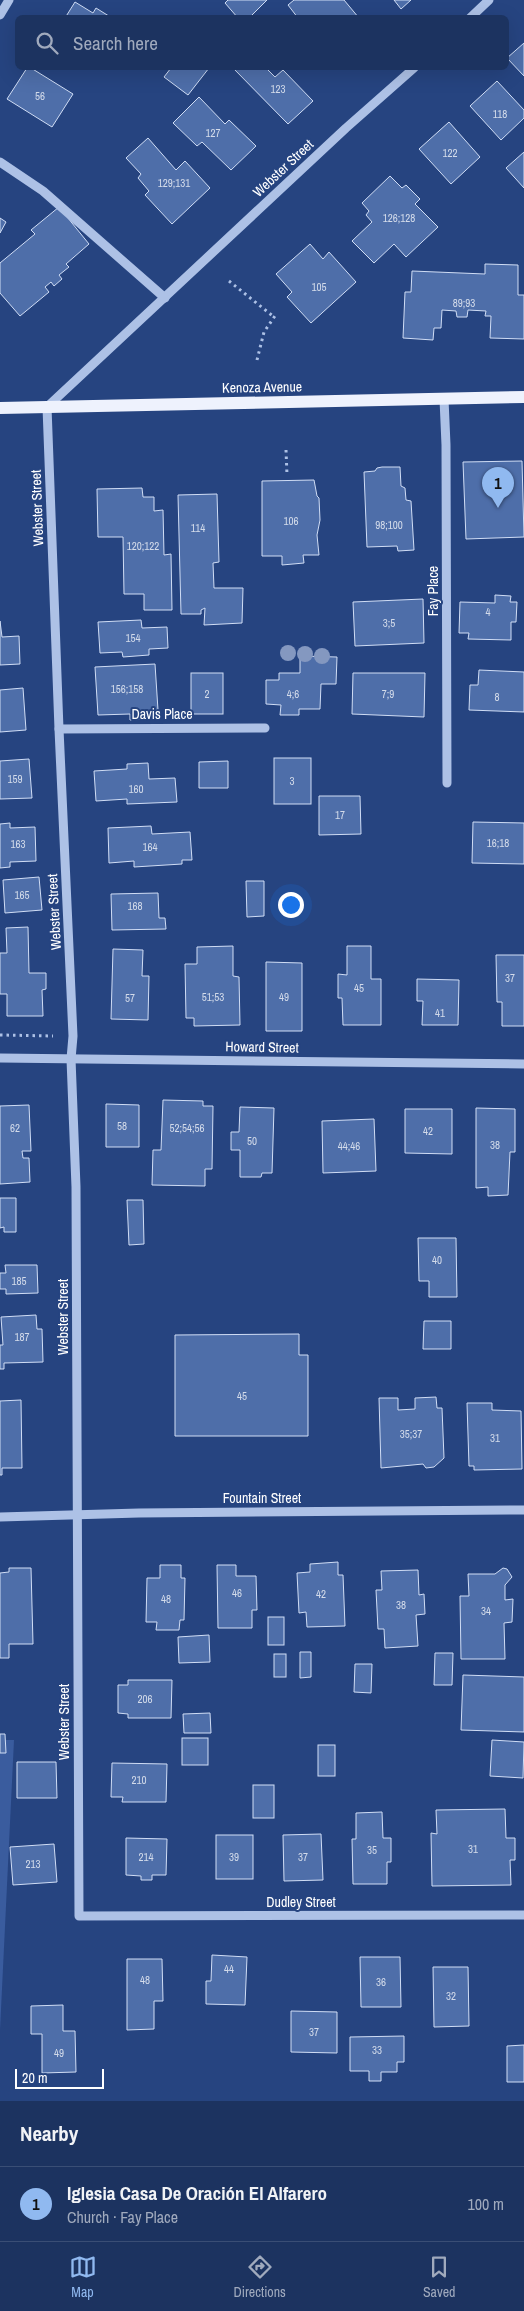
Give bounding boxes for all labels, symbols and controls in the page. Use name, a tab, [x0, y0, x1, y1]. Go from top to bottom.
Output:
search box	[15, 15, 509, 70]
icon: search	[33, 29, 61, 57]
text: Search here	[73, 30, 158, 56]
house number: 123	[270, 82, 286, 96]
house number: 56	[35, 89, 45, 103]
house number: 118	[493, 107, 507, 121]
house number: 127	[205, 126, 221, 140]
street label: Webster Street	[249, 135, 317, 201]
house number: 122	[442, 146, 458, 160]
house number: 129;131	[158, 176, 190, 190]
house number: 126;128	[383, 211, 415, 225]
house number: 105	[311, 280, 327, 294]
house number: 89;93	[453, 296, 475, 310]
street label: Kenoza Avenue	[222, 377, 302, 397]
pin: 1	[482, 467, 514, 508]
street label: Webster Street	[27, 470, 47, 546]
house number: 106	[283, 514, 299, 528]
house number: 98;100	[375, 518, 403, 532]
house number: 114	[191, 521, 205, 535]
house number: 120;122	[127, 539, 159, 553]
street label: Fay Place	[424, 566, 442, 616]
house number: 4	[485, 605, 491, 619]
house number: 3;5	[383, 616, 395, 630]
house number: 154	[125, 631, 141, 645]
house number: 156;158	[111, 682, 143, 696]
house number: 2	[204, 687, 210, 701]
house number: 4;6	[287, 687, 299, 701]
house number: 7;9	[382, 687, 394, 701]
house number: 8	[494, 690, 500, 704]
street label: Davis Place	[131, 705, 193, 723]
house number: 159	[7, 772, 23, 786]
house number: 3	[289, 774, 295, 788]
house number: 160	[128, 782, 144, 796]
house number: 17	[335, 808, 345, 822]
house number: 16;18	[487, 836, 509, 850]
house number: 163	[10, 837, 26, 851]
house number: 164	[142, 840, 158, 854]
street label: Webster Street	[43, 873, 65, 951]
house number: 165	[14, 888, 30, 902]
your location	[278, 892, 304, 918]
house number: 168	[127, 899, 143, 913]
house number: 37	[505, 971, 515, 985]
house number: 45	[354, 981, 364, 995]
house number: 51;53	[202, 990, 224, 1004]
house number: 49	[279, 990, 289, 1004]
house number: 57	[125, 991, 135, 1005]
house number: 41	[435, 1006, 445, 1020]
street label: Howard Street	[225, 1037, 299, 1057]
house number: 58	[117, 1119, 127, 1133]
house number: 62	[10, 1121, 20, 1135]
house number: 52;54;56	[169, 1121, 205, 1135]
house number: 42	[423, 1124, 433, 1138]
house number: 50	[247, 1134, 257, 1148]
house number: 38	[490, 1138, 500, 1152]
house number: 44;46	[338, 1139, 360, 1153]
house number: 40	[432, 1253, 442, 1267]
house number: 185	[11, 1274, 27, 1288]
street label: Webster Street	[54, 1279, 72, 1355]
house number: 187	[14, 1330, 30, 1344]
house number: 45	[237, 1389, 247, 1403]
house number: 35;37	[400, 1427, 422, 1441]
house number: 31	[490, 1431, 500, 1445]
street label: Fountain Street	[223, 1489, 301, 1507]
house number: 46	[232, 1586, 242, 1600]
house number: 42	[316, 1587, 326, 1601]
house number: 48	[161, 1592, 171, 1606]
house number: 38	[396, 1598, 406, 1612]
house number: 34	[481, 1604, 491, 1618]
street label: Webster Street	[55, 1684, 73, 1760]
house number: 206	[137, 1692, 153, 1706]
house number: 210	[131, 1773, 147, 1787]
house number: 31	[468, 1842, 478, 1856]
house number: 35	[367, 1843, 377, 1857]
house number: 214	[138, 1850, 154, 1864]
house number: 39	[229, 1850, 239, 1864]
house number: 37	[298, 1850, 308, 1864]
house number: 213	[25, 1857, 41, 1871]
street label: Dudley Street	[266, 1893, 336, 1911]
house number: 44	[224, 1962, 234, 1976]
house number: 48	[140, 1973, 150, 1987]
house number: 36	[376, 1975, 386, 1989]
house number: 32	[446, 1989, 456, 2003]
house number: 37	[309, 2025, 319, 2039]
house number: 33	[372, 2043, 382, 2057]
house number: 49	[54, 2046, 64, 2060]
scale bar	[15, 2066, 104, 2089]
text: 20 m	[22, 2069, 48, 2087]
text: Nearby	[20, 2119, 78, 2148]
text: Iglesia Casa De Oración El Alfarero	[67, 2180, 327, 2206]
text: 1	[32, 2193, 40, 2215]
text: 100 m	[468, 2193, 504, 2215]
text: Church · Fay Place	[67, 2206, 178, 2228]
tab: Map	[69, 2253, 97, 2301]
tab: Directions	[234, 2253, 286, 2301]
tab: Saved	[423, 2253, 455, 2301]

